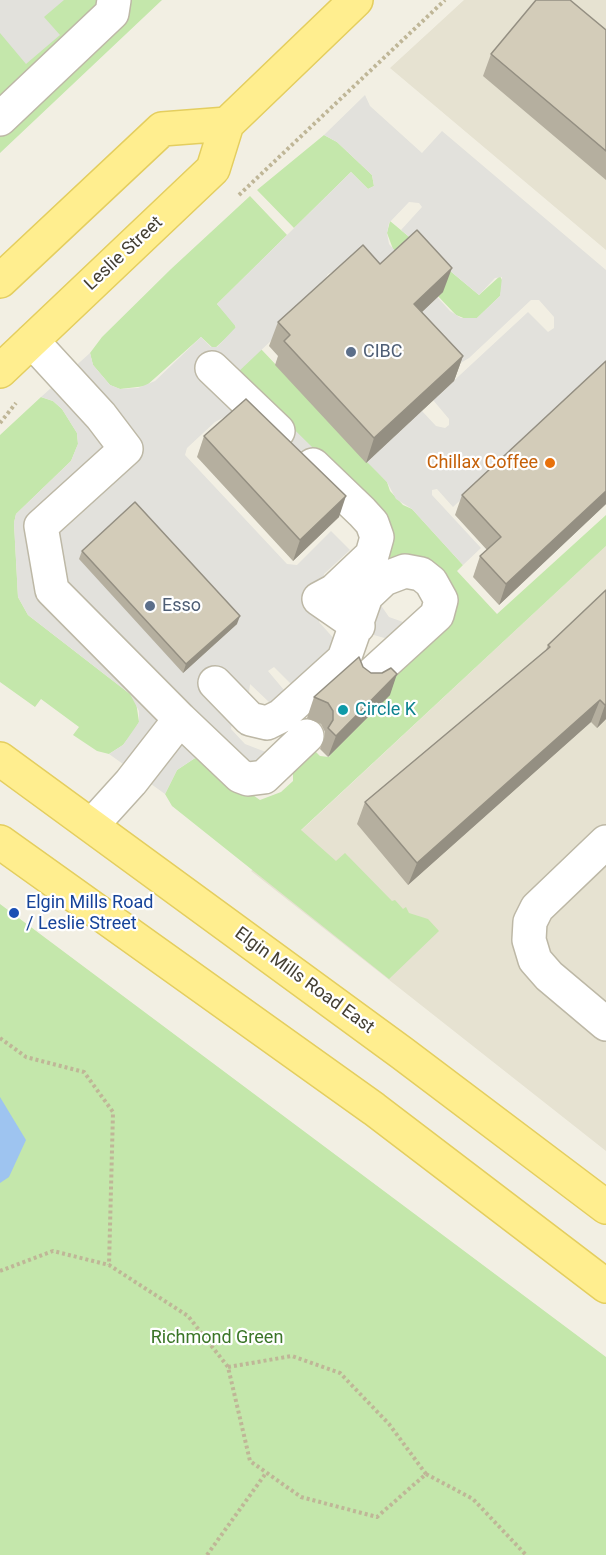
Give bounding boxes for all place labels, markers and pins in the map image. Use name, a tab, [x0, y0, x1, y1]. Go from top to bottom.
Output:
place label: CIBC	[363, 341, 403, 363]
marker: CIBC	[344, 345, 358, 359]
place label: Chillax Coffee	[427, 452, 538, 474]
marker: Chillax Coffee	[543, 456, 557, 470]
place label: Esso	[162, 595, 201, 617]
marker: Esso	[143, 599, 157, 613]
place label: Circle K	[355, 699, 416, 721]
marker: Circle K	[336, 703, 350, 717]
place label: Elgin Mills Road / Leslie Street	[26, 892, 153, 934]
marker: Elgin Mills Road / Leslie Street	[7, 906, 21, 920]

